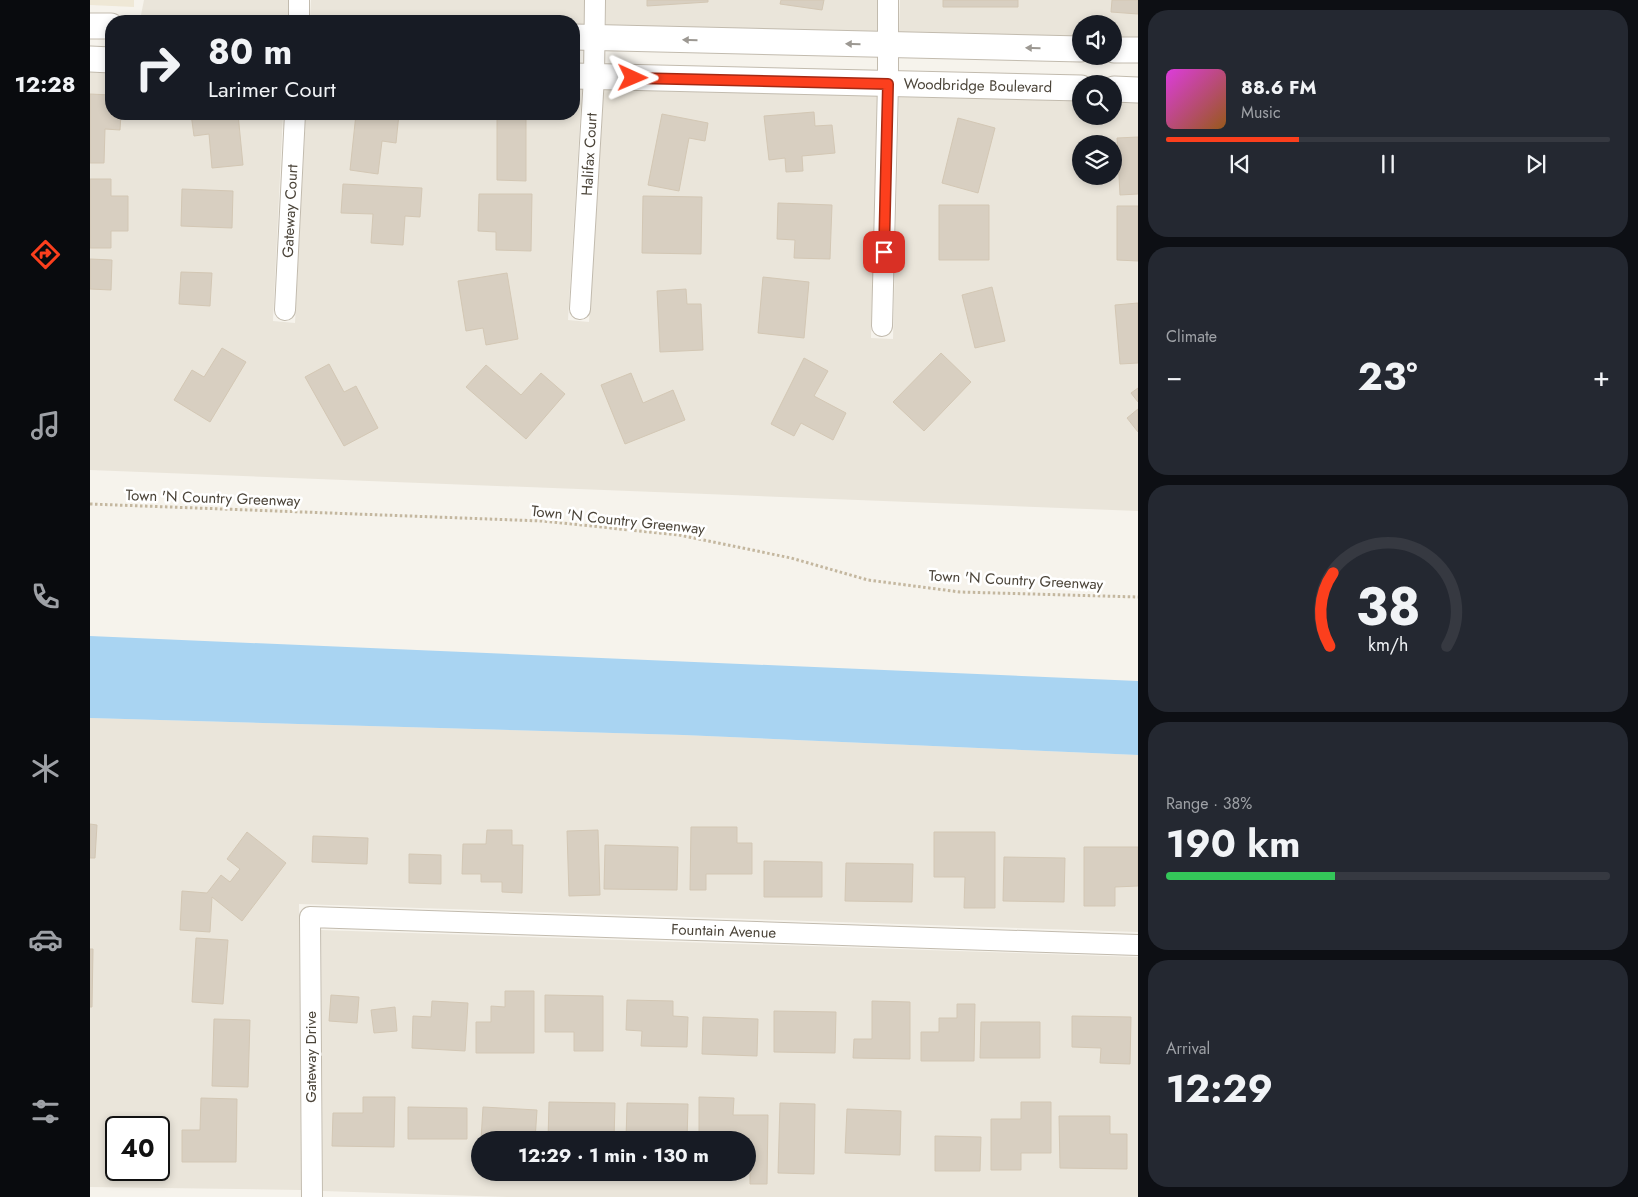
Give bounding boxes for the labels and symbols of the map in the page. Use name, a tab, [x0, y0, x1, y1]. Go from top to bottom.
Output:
one-way arrow	[682, 36, 698, 44]
one-way arrow	[844, 39, 860, 47]
one-way arrow	[1024, 44, 1040, 52]
position arrow	[606, 51, 658, 103]
street label: Woodbridge Boulevard	[903, 73, 1052, 98]
street label: Halifax Court	[576, 112, 603, 196]
street label: Gateway Court	[277, 163, 303, 258]
pin	[863, 231, 905, 273]
street label: Town 'N Country Greenway	[125, 484, 301, 512]
street label: Town 'N Country Greenway	[530, 500, 706, 540]
street label: Town 'N Country Greenway	[928, 564, 1104, 596]
street label: Fountain Avenue	[671, 918, 777, 944]
street label: Gateway Drive	[300, 1011, 322, 1103]
speed limit sign: 40	[105, 1116, 170, 1181]

